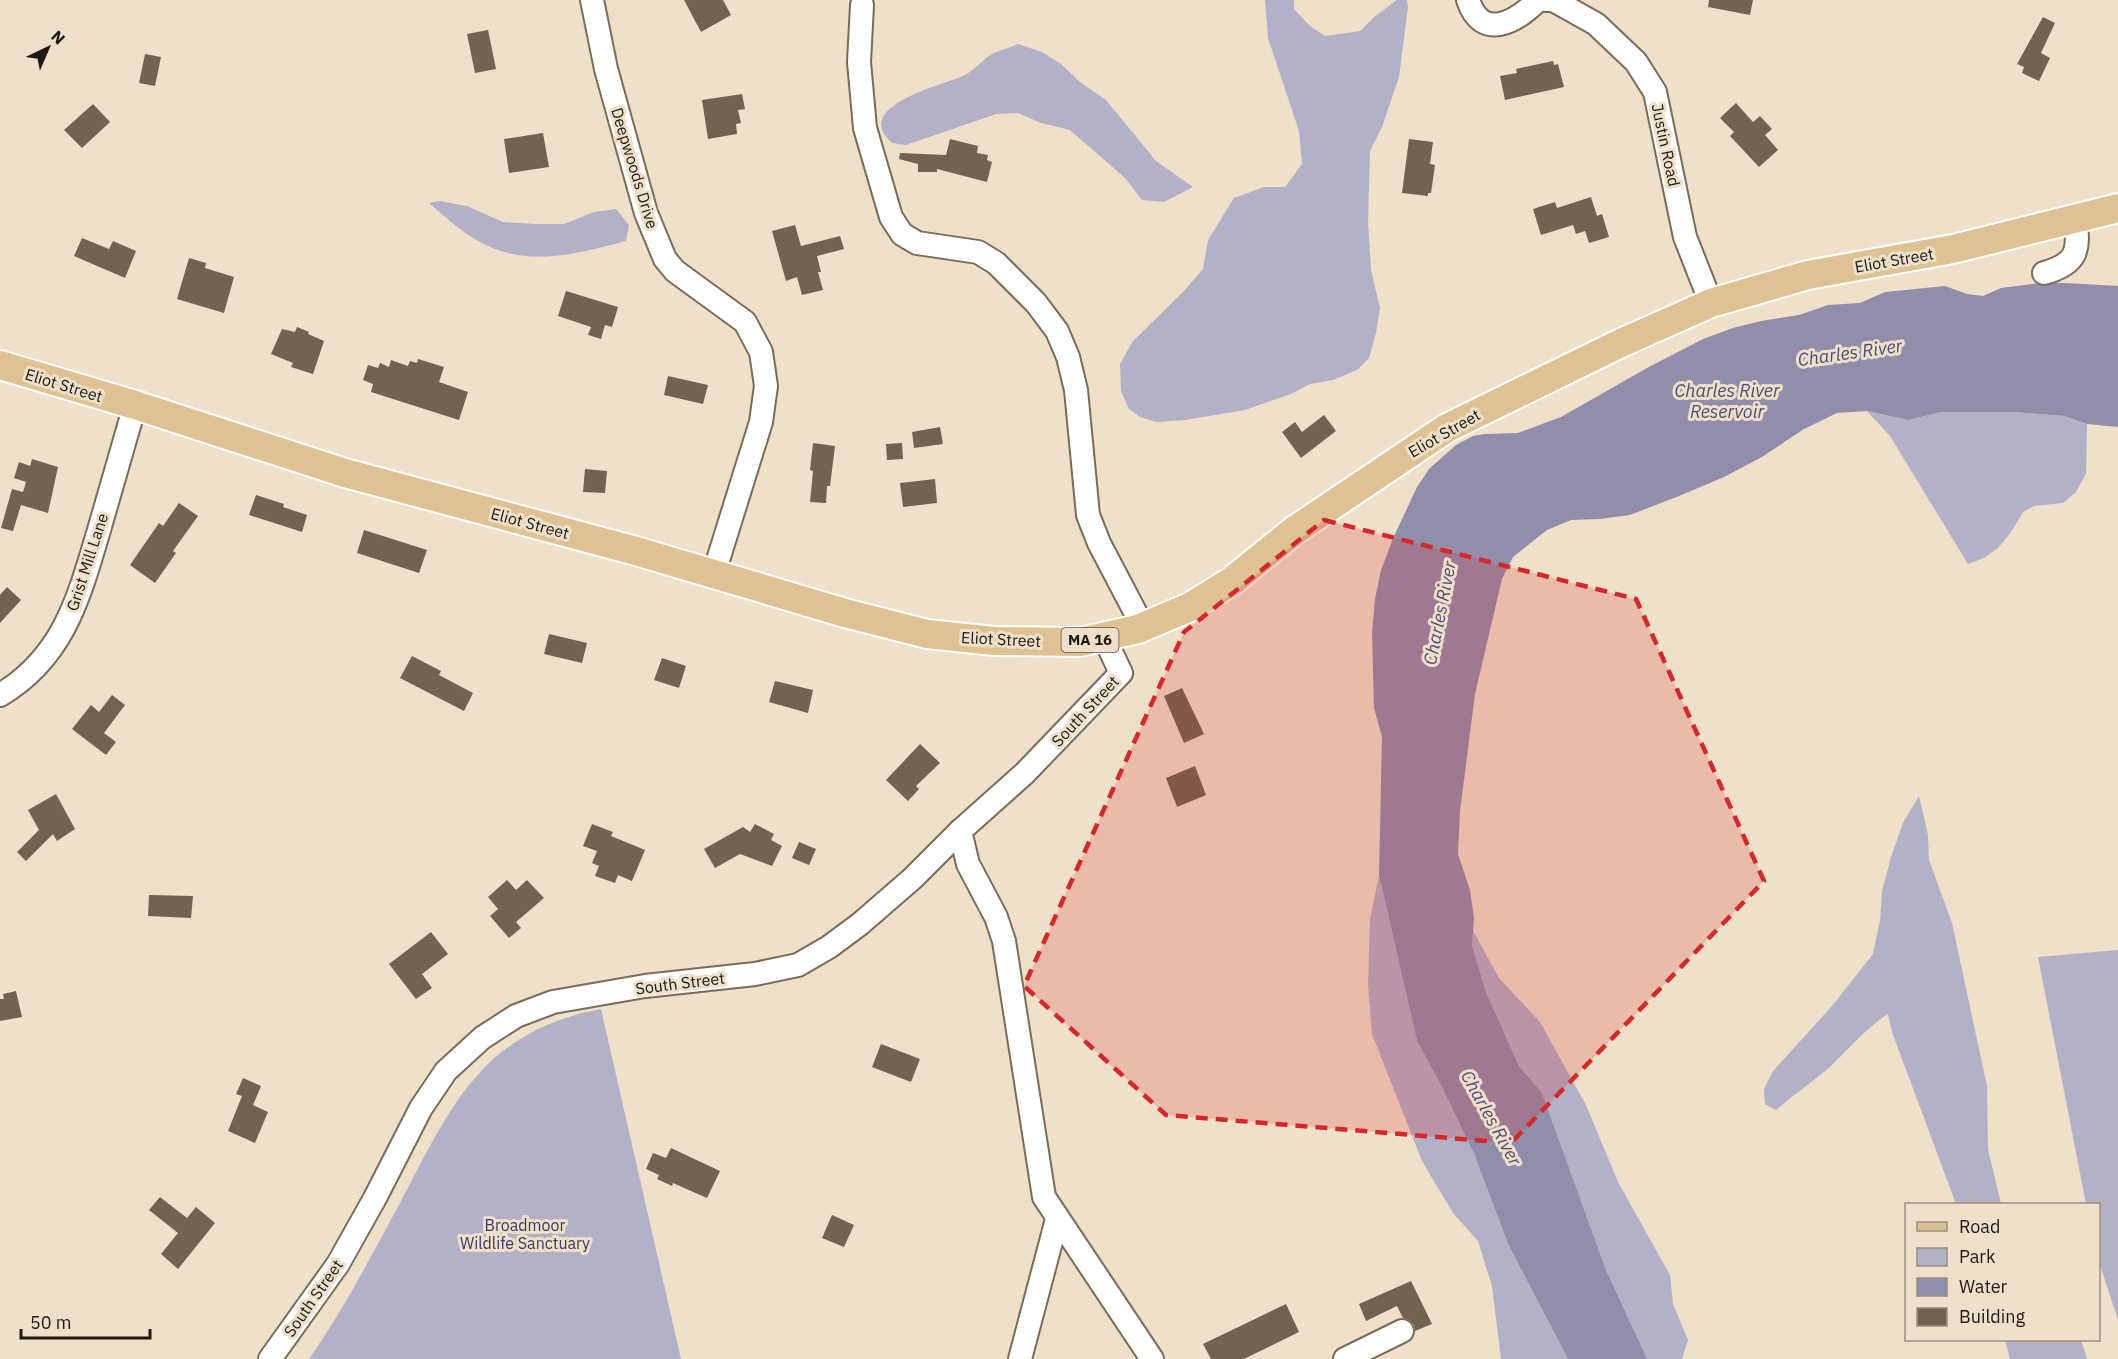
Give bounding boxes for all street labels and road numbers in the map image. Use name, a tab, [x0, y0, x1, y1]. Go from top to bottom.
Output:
street label: Justin Road	[1647, 102, 1685, 188]
street label: Deepwoods Drive	[607, 105, 663, 231]
street label: Eliot Street	[1853, 243, 1935, 277]
street label: Eliot Street	[23, 364, 105, 406]
street label: Eliot Street	[1404, 404, 1484, 462]
street label: Eliot Street	[489, 503, 571, 543]
street label: Grist Mill Lane	[62, 510, 112, 614]
street label: Eliot Street	[961, 627, 1041, 651]
road number: MA 16	[1062, 628, 1118, 652]
street label: South Street	[1047, 671, 1123, 751]
street label: South Street	[634, 968, 726, 998]
street label: South Street	[279, 1256, 347, 1340]

